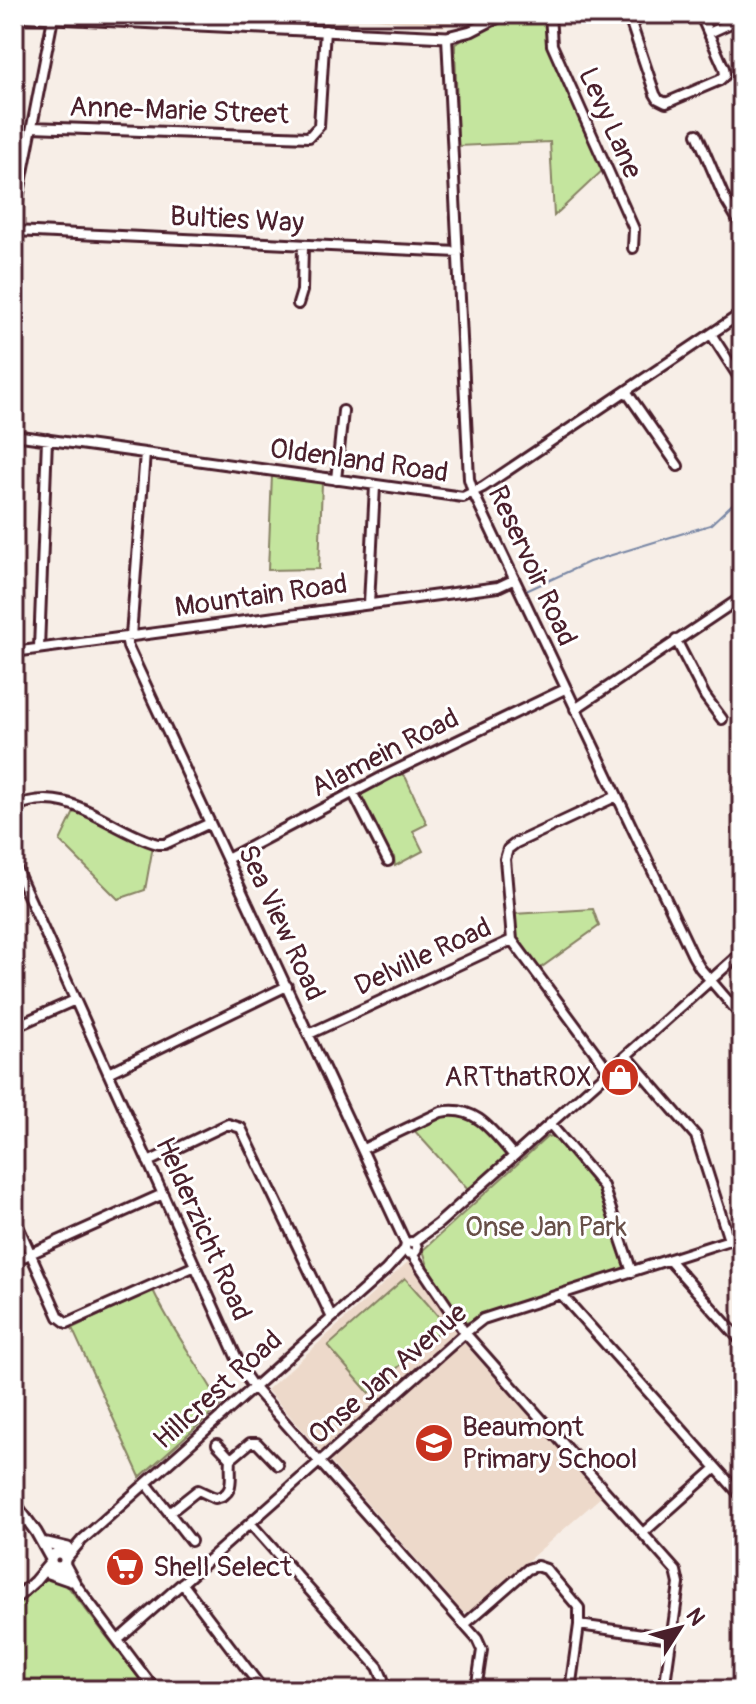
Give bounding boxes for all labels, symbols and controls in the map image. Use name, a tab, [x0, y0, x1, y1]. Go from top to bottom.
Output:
street label: Levy Lane	[570, 62, 650, 184]
street label: Anne-Marie Street	[69, 90, 290, 132]
street label: Bulties Way	[169, 199, 305, 241]
street label: Oldenland Road	[267, 431, 451, 491]
street label: Reservoir Road	[480, 480, 584, 652]
street label: Mountain Road	[173, 567, 349, 625]
street label: Alamein Road	[305, 701, 465, 805]
street label: Sea View Road	[230, 840, 332, 1006]
street label: Delville Road	[349, 910, 497, 1004]
shop icon: ARTthatROX	[599, 1056, 641, 1098]
place label: ARTthatROX	[444, 1060, 592, 1095]
street label: Helderzicht Road	[147, 1132, 259, 1326]
park label: Onse Jan Park	[465, 1210, 627, 1245]
street label: Onse Jan Avenue	[301, 1295, 475, 1453]
street label: Hillcrest Road	[146, 1323, 290, 1457]
place label: Beaumont Primary School	[462, 1410, 638, 1477]
school or university icon: Beaumont Primary School	[413, 1422, 455, 1464]
supermarket icon: Shell Select	[104, 1546, 146, 1588]
place label: Shell Select	[153, 1550, 292, 1585]
north arrow	[640, 1588, 720, 1668]
text: N	[680, 1603, 711, 1631]

